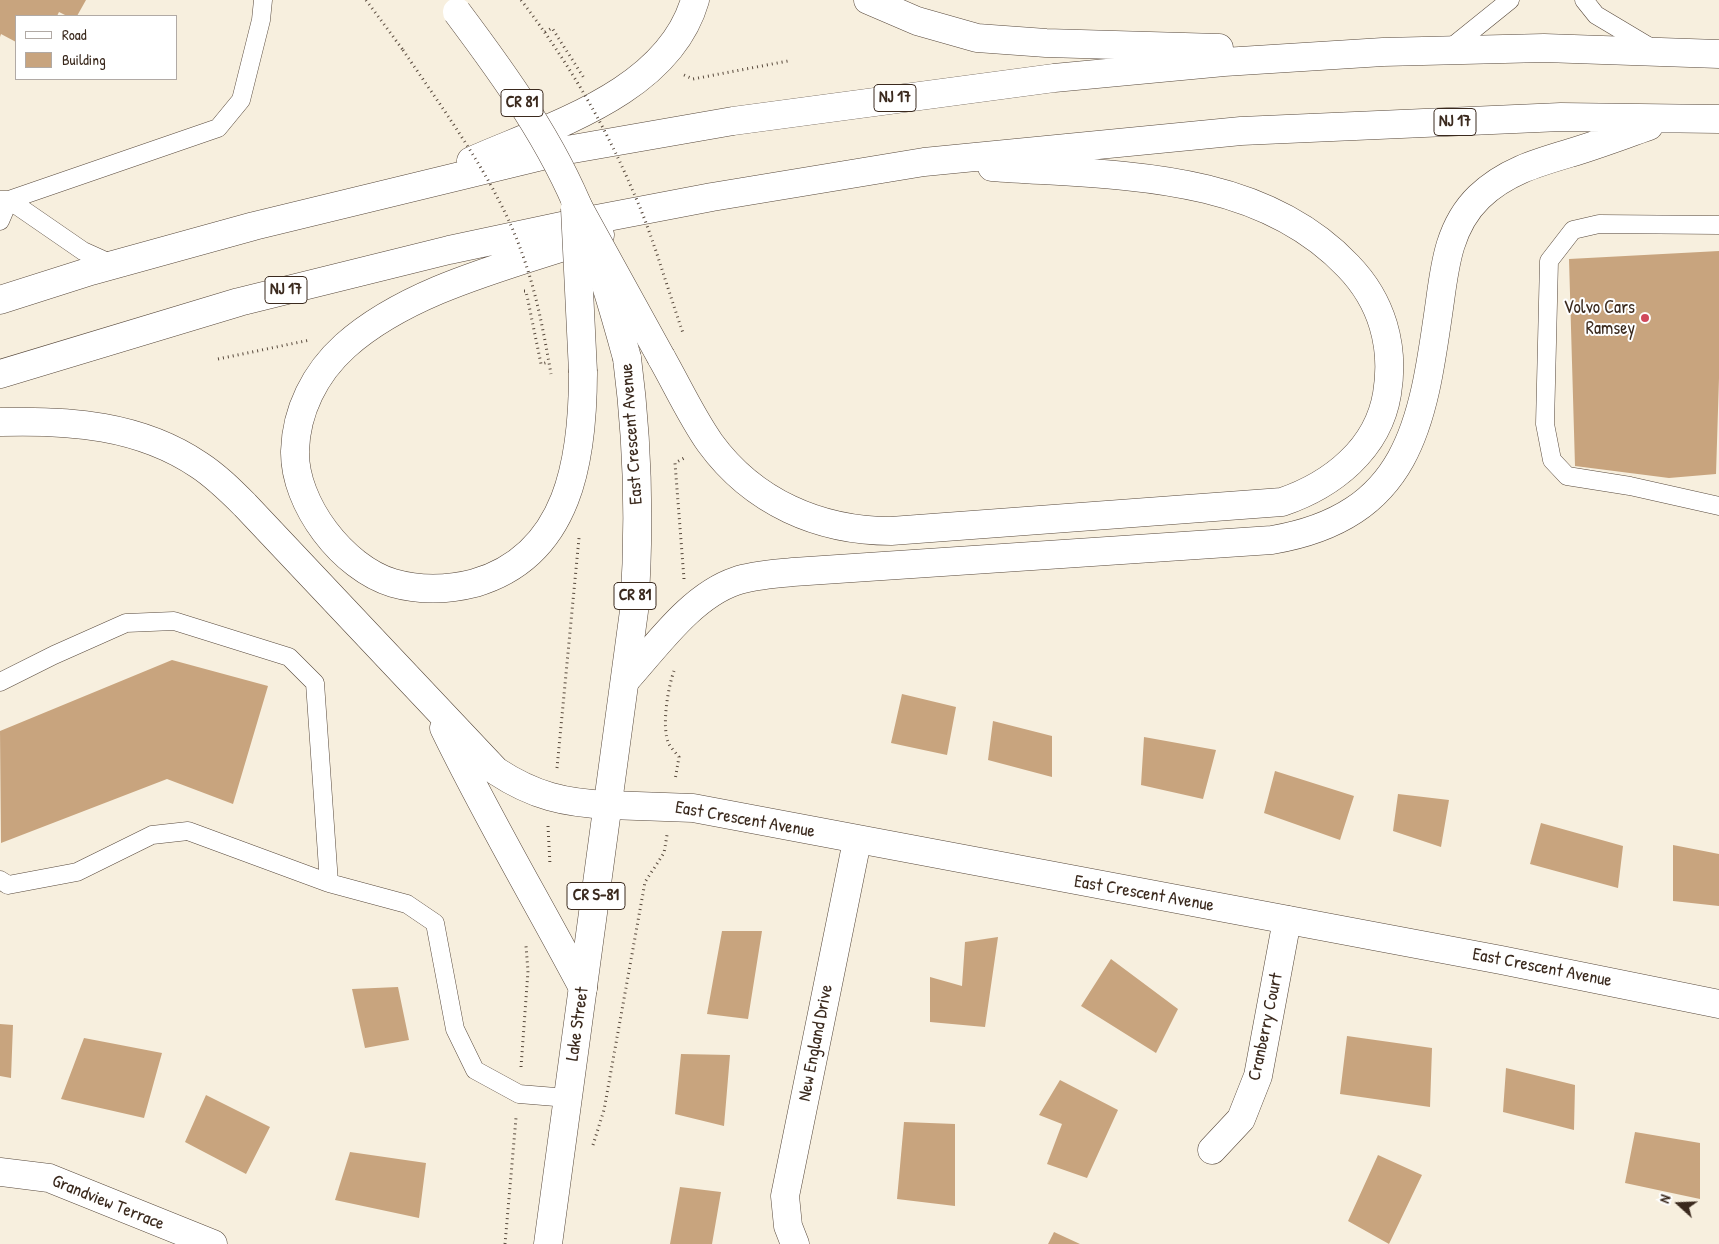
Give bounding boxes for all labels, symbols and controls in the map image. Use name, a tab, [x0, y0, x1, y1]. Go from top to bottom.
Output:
legend	[15, 15, 178, 80]
text: Road	[62, 24, 87, 45]
text: Building	[62, 49, 106, 70]
road number: NJ 17	[874, 85, 916, 112]
road number: CR 81	[501, 90, 543, 116]
road number: NJ 17	[1434, 108, 1476, 136]
road number: NJ 17	[265, 276, 307, 304]
place label: Volvo Cars Ramsey	[1563, 297, 1635, 340]
marker: Volvo Cars Ramsey	[1639, 312, 1651, 324]
street label: East Crescent Avenue	[616, 363, 648, 505]
road number: CR 81	[614, 582, 656, 610]
street label: East Crescent Avenue	[673, 797, 817, 843]
street label: East Crescent Avenue	[1072, 871, 1216, 917]
road number: CR S-81	[567, 882, 625, 909]
street label: East Crescent Avenue	[1471, 944, 1613, 992]
street label: Cranberry Court	[1244, 971, 1288, 1083]
street label: New England Drive	[794, 983, 838, 1103]
street label: Lake Street	[562, 986, 594, 1062]
street label: Grandview Terrace	[49, 1171, 167, 1235]
north arrow	[1654, 1179, 1704, 1229]
text: N	[1654, 1192, 1675, 1205]

